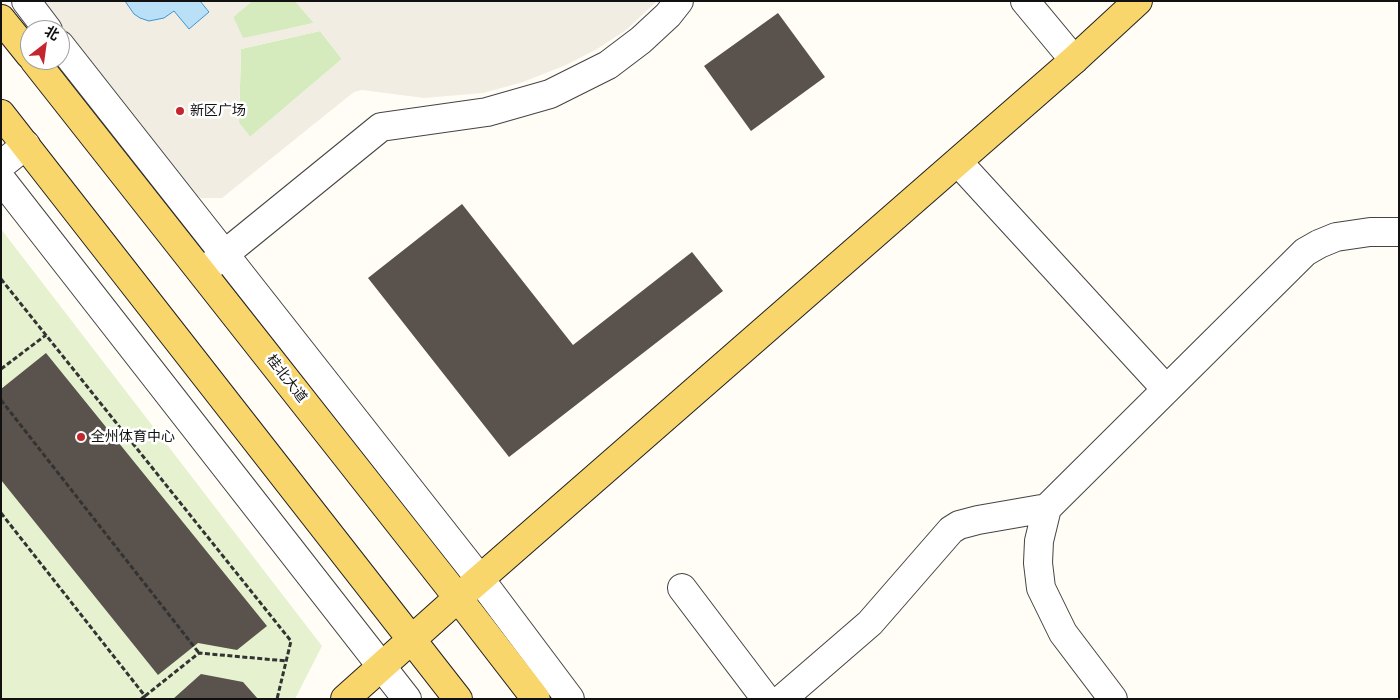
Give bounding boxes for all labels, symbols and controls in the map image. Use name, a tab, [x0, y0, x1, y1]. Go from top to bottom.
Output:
north arrow	[20, 20, 70, 70]
text: 北	[41, 21, 63, 45]
place label: 新区广场	[190, 103, 246, 119]
marker: 新区广场	[174, 105, 186, 117]
street label: 桂北大道	[262, 352, 310, 406]
place label: 全州体育中心	[91, 429, 175, 445]
marker: 全州体育中心	[75, 431, 87, 443]

